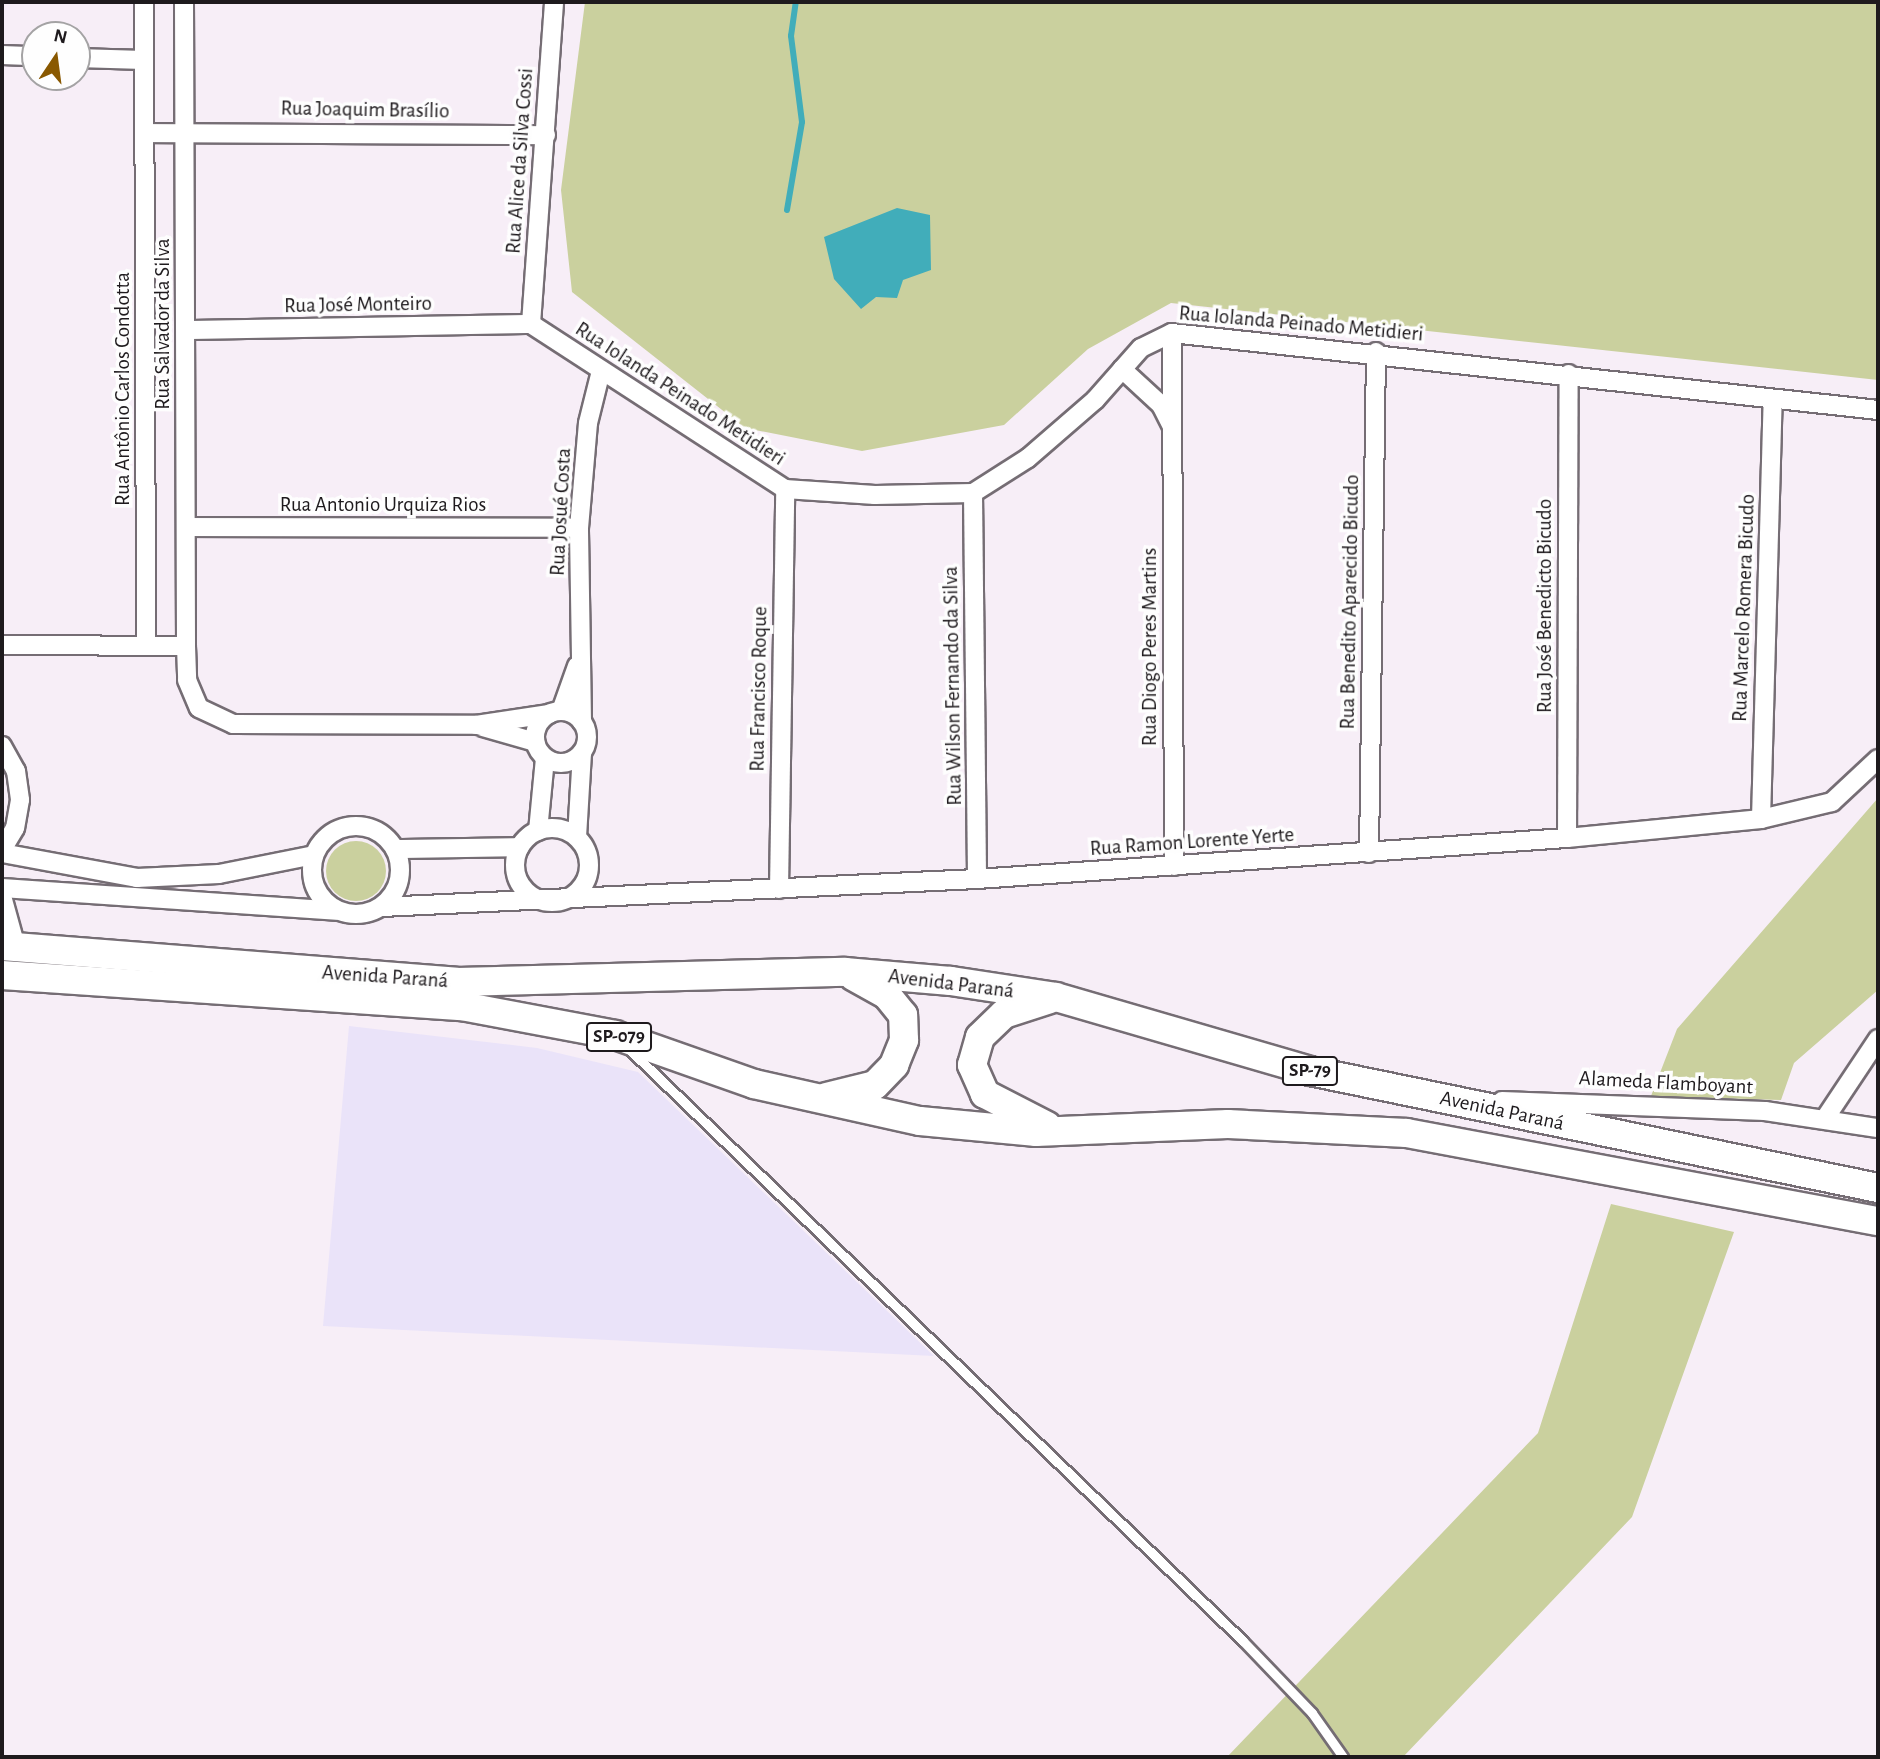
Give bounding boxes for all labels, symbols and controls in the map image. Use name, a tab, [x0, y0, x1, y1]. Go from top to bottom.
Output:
north arrow	[21, 21, 91, 91]
text: N	[52, 26, 69, 48]
street label: Rua Alice da Silva Cossi	[501, 67, 539, 255]
street label: Rua Joaquim Brasílio	[280, 96, 450, 124]
street label: Rua Salvador da Silva	[150, 238, 176, 410]
street label: Rua Antônio Carlos Condotta	[110, 272, 136, 506]
street label: Rua José Monteiro	[284, 291, 432, 319]
street label: Rua Iolanda Peinado Metidieri	[1178, 301, 1424, 347]
street label: Rua Iolanda Peinado Metidieri	[570, 317, 790, 471]
street label: Rua Josué Costa	[545, 447, 577, 577]
street label: Rua Benedito Aparecido Bicudo	[1335, 474, 1365, 730]
street label: Rua Antonio Urquiza Rios	[280, 492, 486, 518]
street label: Rua Marcelo Romera Bicudo	[1727, 494, 1761, 722]
street label: Rua José Benedicto Bicudo	[1532, 499, 1558, 713]
street label: Rua Diogo Peres Martins	[1137, 548, 1163, 746]
street label: Rua Wilson Fernando da Silva	[938, 566, 968, 806]
street label: Rua Francisco Roque	[745, 606, 773, 772]
street label: Rua Ramon Lorente Yerte	[1089, 822, 1295, 862]
street label: Avenida Paraná	[321, 960, 449, 994]
street label: Avenida Paraná	[887, 964, 1015, 1004]
road number: SP-079	[586, 1021, 652, 1052]
road number: SP-79	[1280, 1056, 1340, 1086]
street label: Alameda Flamboyant	[1578, 1066, 1754, 1100]
street label: Avenida Paraná	[1438, 1086, 1566, 1136]

